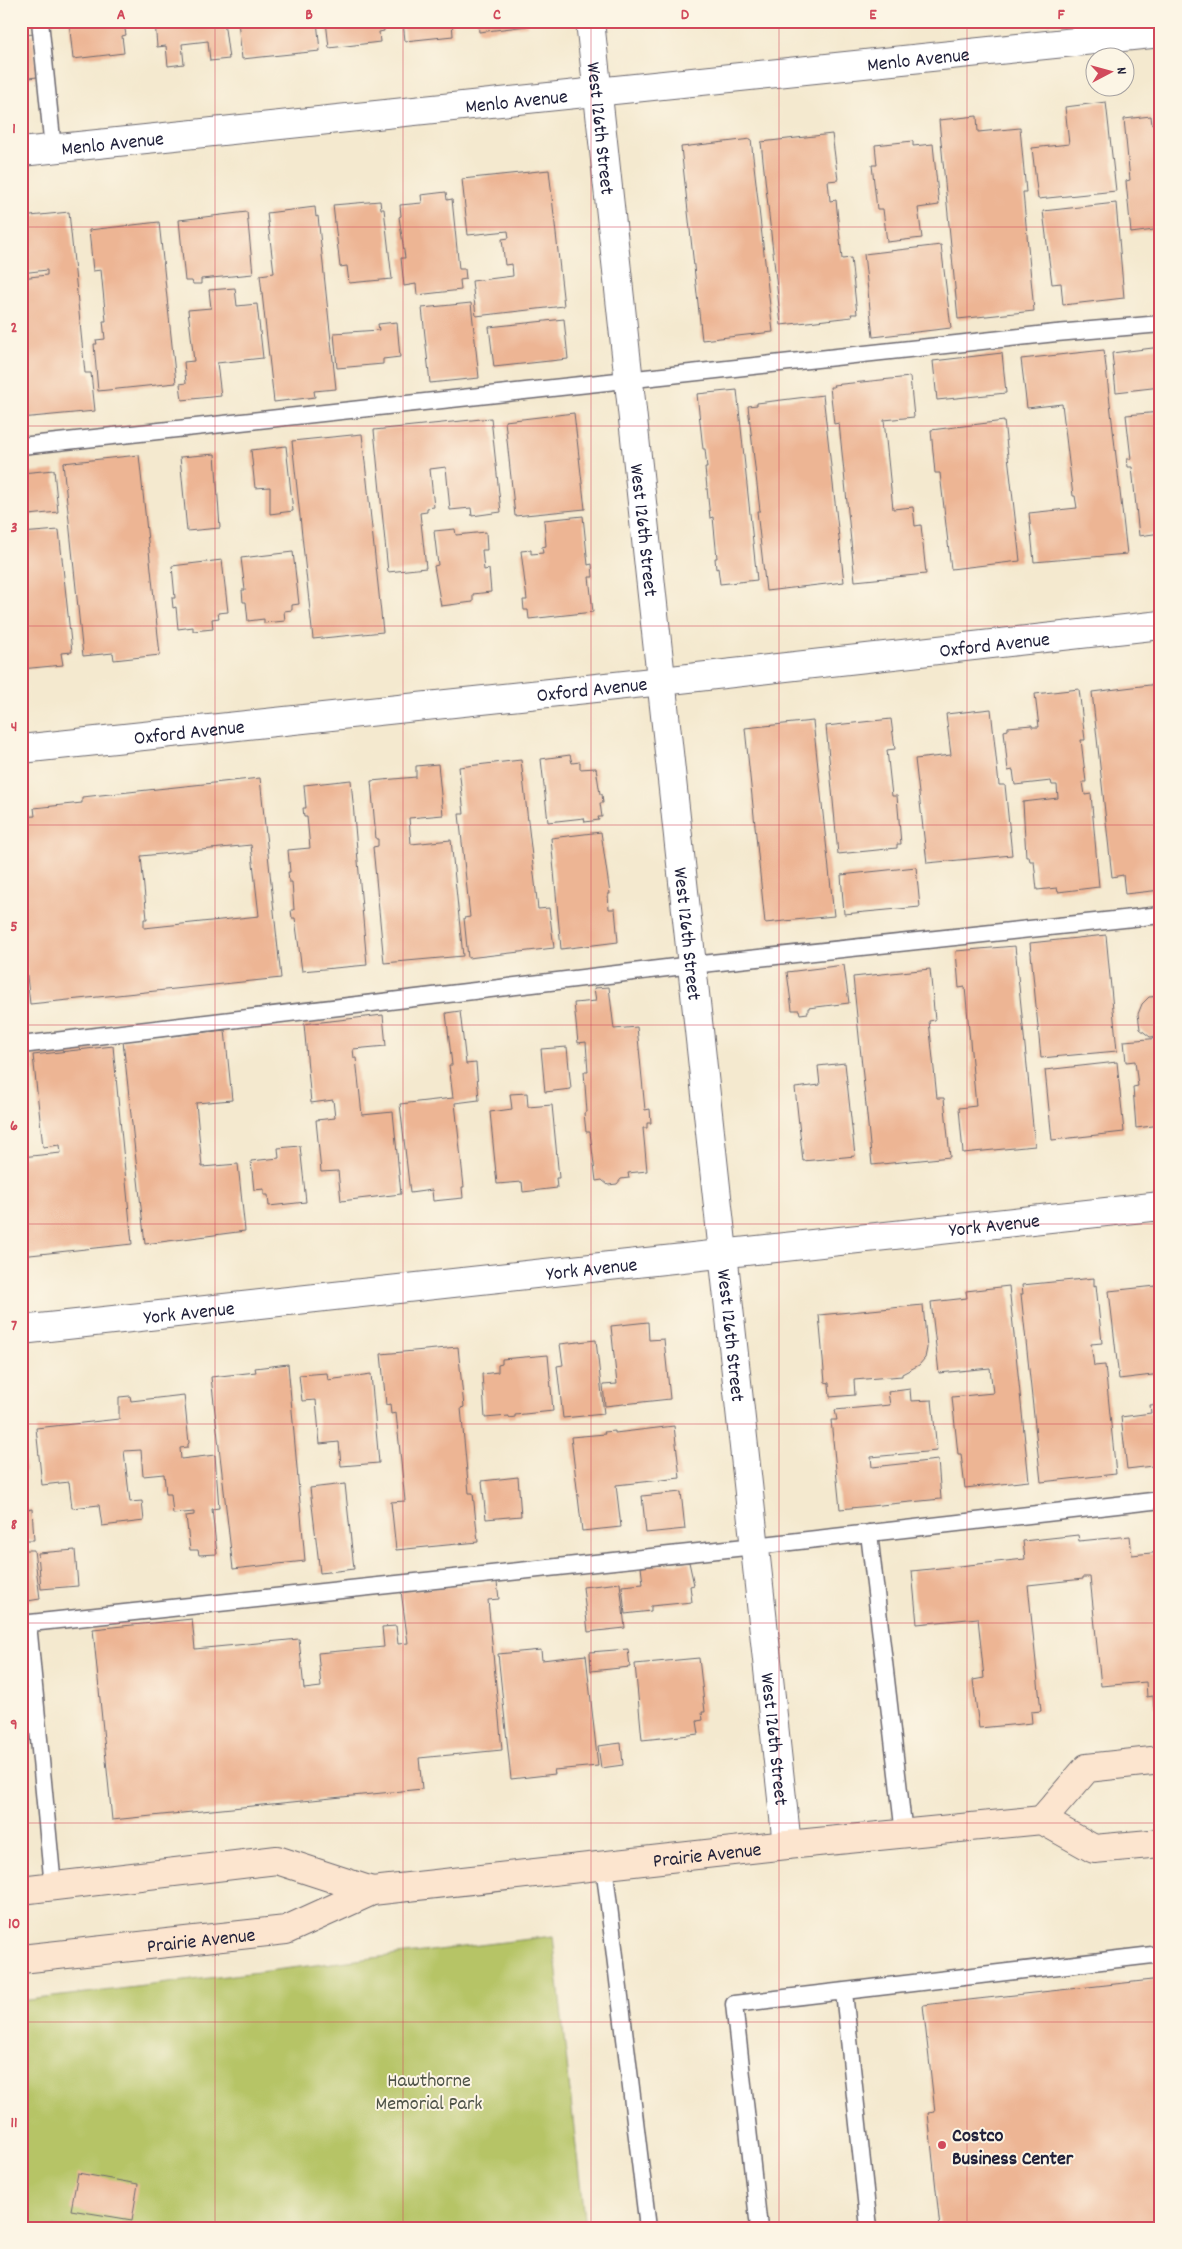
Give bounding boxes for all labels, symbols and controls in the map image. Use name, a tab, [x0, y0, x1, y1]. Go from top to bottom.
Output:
text: A	[117, 4, 126, 27]
text: B	[305, 4, 313, 27]
text: C	[493, 4, 501, 27]
text: D	[681, 4, 690, 27]
text: E	[869, 4, 877, 27]
text: F	[1057, 4, 1065, 27]
street label: Menlo Avenue	[866, 42, 971, 81]
north arrow	[1084, 48, 1134, 98]
street label: West 126th Street	[578, 61, 620, 197]
text: N	[1111, 66, 1131, 75]
street label: Menlo Avenue	[464, 84, 569, 123]
text: 1	[12, 118, 16, 141]
street label: Menlo Avenue	[60, 126, 166, 165]
text: 2	[11, 317, 18, 340]
street label: West 126th Street	[621, 463, 663, 598]
text: 3	[10, 517, 18, 540]
street label: Oxford Avenue	[938, 627, 1052, 667]
street label: Oxford Avenue	[535, 672, 649, 711]
street label: Oxford Avenue	[133, 714, 246, 754]
text: 4	[11, 716, 17, 739]
street label: West 126th Street	[665, 866, 707, 1002]
text: 5	[10, 916, 18, 939]
text: 6	[10, 1115, 18, 1138]
street label: York Avenue	[948, 1208, 1042, 1246]
street label: York Avenue	[545, 1252, 639, 1290]
street label: West 126th Street	[708, 1268, 750, 1404]
street label: York Avenue	[142, 1296, 236, 1334]
text: 7	[11, 1315, 17, 1338]
text: 8	[11, 1514, 18, 1537]
street label: West 126th Street	[751, 1671, 794, 1807]
text: 9	[10, 1714, 18, 1737]
street label: Prairie Avenue	[652, 1837, 763, 1877]
text: 10	[8, 1913, 20, 1936]
street label: Prairie Avenue	[146, 1922, 257, 1962]
park label: Hawthorne Memorial Park	[375, 2068, 483, 2119]
text: 11	[10, 2112, 18, 2135]
place label: Costco Business Center	[952, 2123, 1074, 2174]
marker: Costco Business Center	[936, 2139, 948, 2151]

